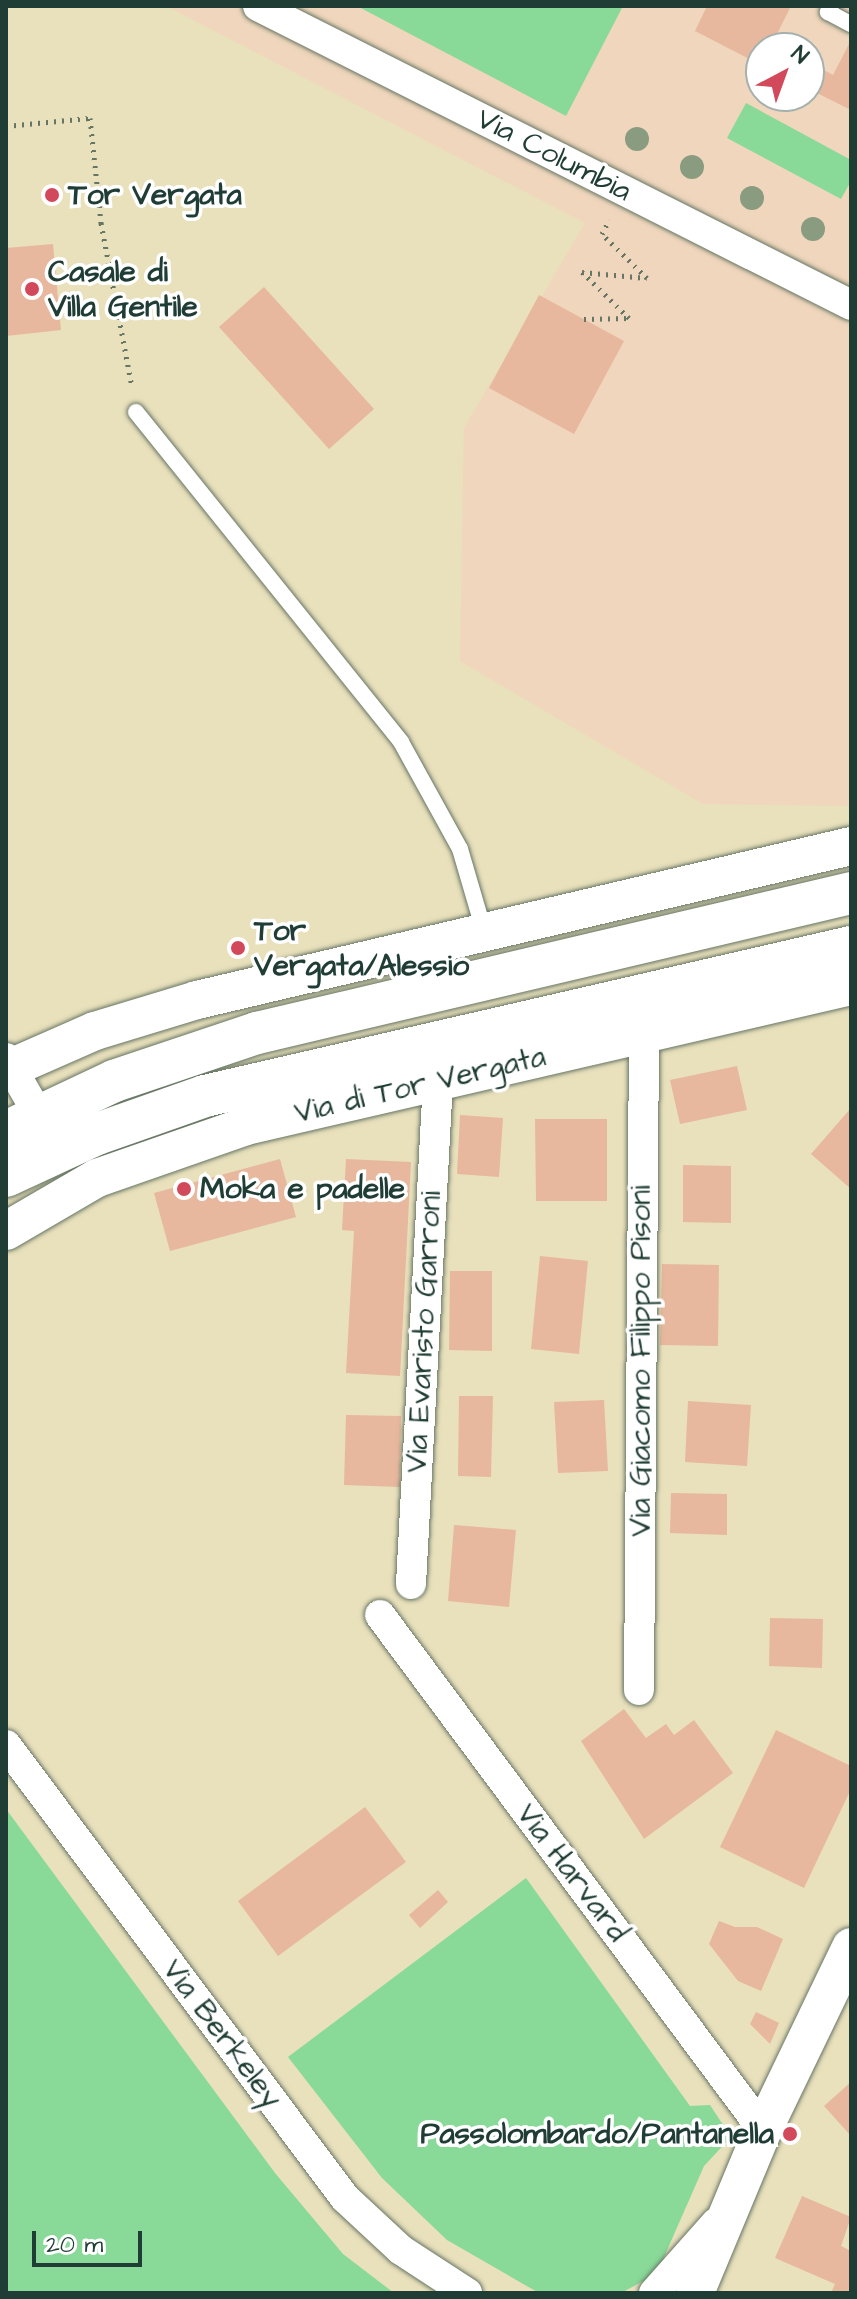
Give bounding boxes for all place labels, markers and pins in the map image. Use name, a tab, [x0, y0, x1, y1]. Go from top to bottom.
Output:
place label: Tor Vergata	[68, 177, 242, 213]
marker: Tor Vergata	[43, 186, 61, 204]
place label: Casale di Villa Gentile	[48, 254, 198, 324]
marker: Casale di Villa Gentile	[23, 280, 41, 298]
place label: Tor Vergata/Alessio	[254, 913, 469, 984]
marker: Tor Vergata/Alessio	[229, 939, 247, 957]
place label: Moka e padelle	[200, 1171, 405, 1207]
marker: Moka e padelle	[175, 1180, 193, 1198]
place label: Passolombardo/Pantanella	[420, 2116, 774, 2152]
marker: Passolombardo/Pantanella	[781, 2125, 799, 2143]

